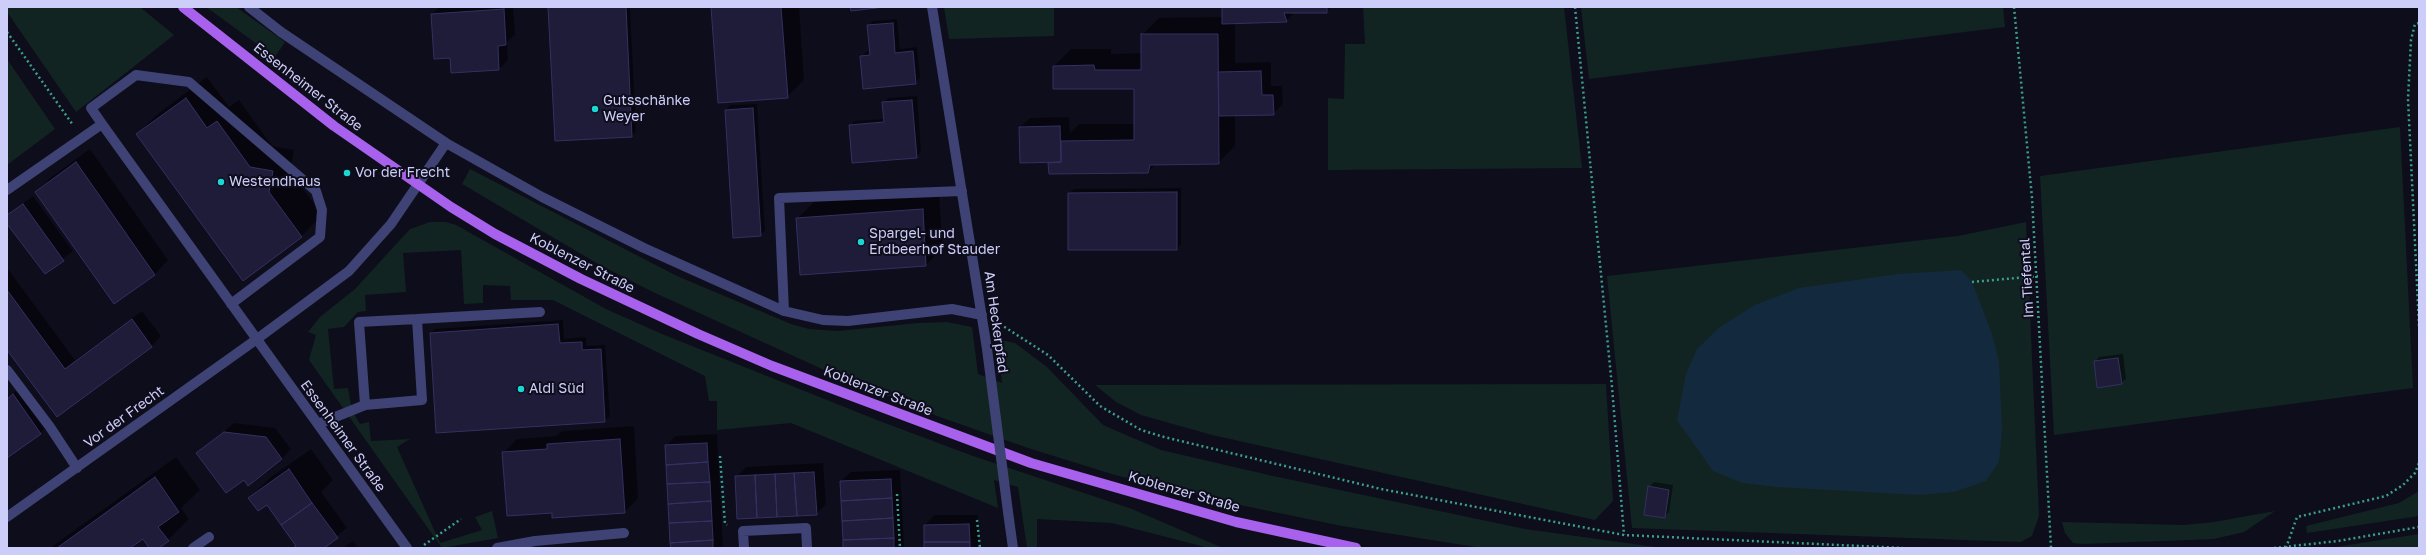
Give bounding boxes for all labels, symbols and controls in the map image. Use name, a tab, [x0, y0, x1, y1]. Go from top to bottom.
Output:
street label: Essenheimer Straße	[250, 39, 366, 135]
place label: Gutsschänke Weyer	[603, 93, 690, 126]
marker: Gutsschänke Weyer	[590, 104, 600, 114]
place label: Vor der Frecht	[355, 165, 450, 181]
marker: Vor der Frecht	[342, 168, 352, 178]
place label: Westendhaus	[229, 174, 321, 190]
marker: Westendhaus	[216, 177, 226, 187]
place label: Spargel- und Erdbeerhof Stauder	[869, 226, 1000, 258]
street label: Koblenzer Straße	[527, 229, 637, 297]
marker: Spargel- und Erdbeerhof Stauder	[856, 237, 866, 247]
street label: Im Tiefental	[2017, 237, 2037, 319]
street label: Am Heckerpfad	[981, 270, 1011, 374]
street label: Koblenzer Straße	[821, 362, 935, 420]
street label: Essenheimer Straße	[297, 377, 389, 495]
place label: Aldi Süd	[529, 381, 584, 397]
street label: Vor der Frecht	[81, 382, 167, 452]
marker: Aldi Süd	[516, 384, 526, 394]
street label: Koblenzer Straße	[1126, 468, 1242, 516]

